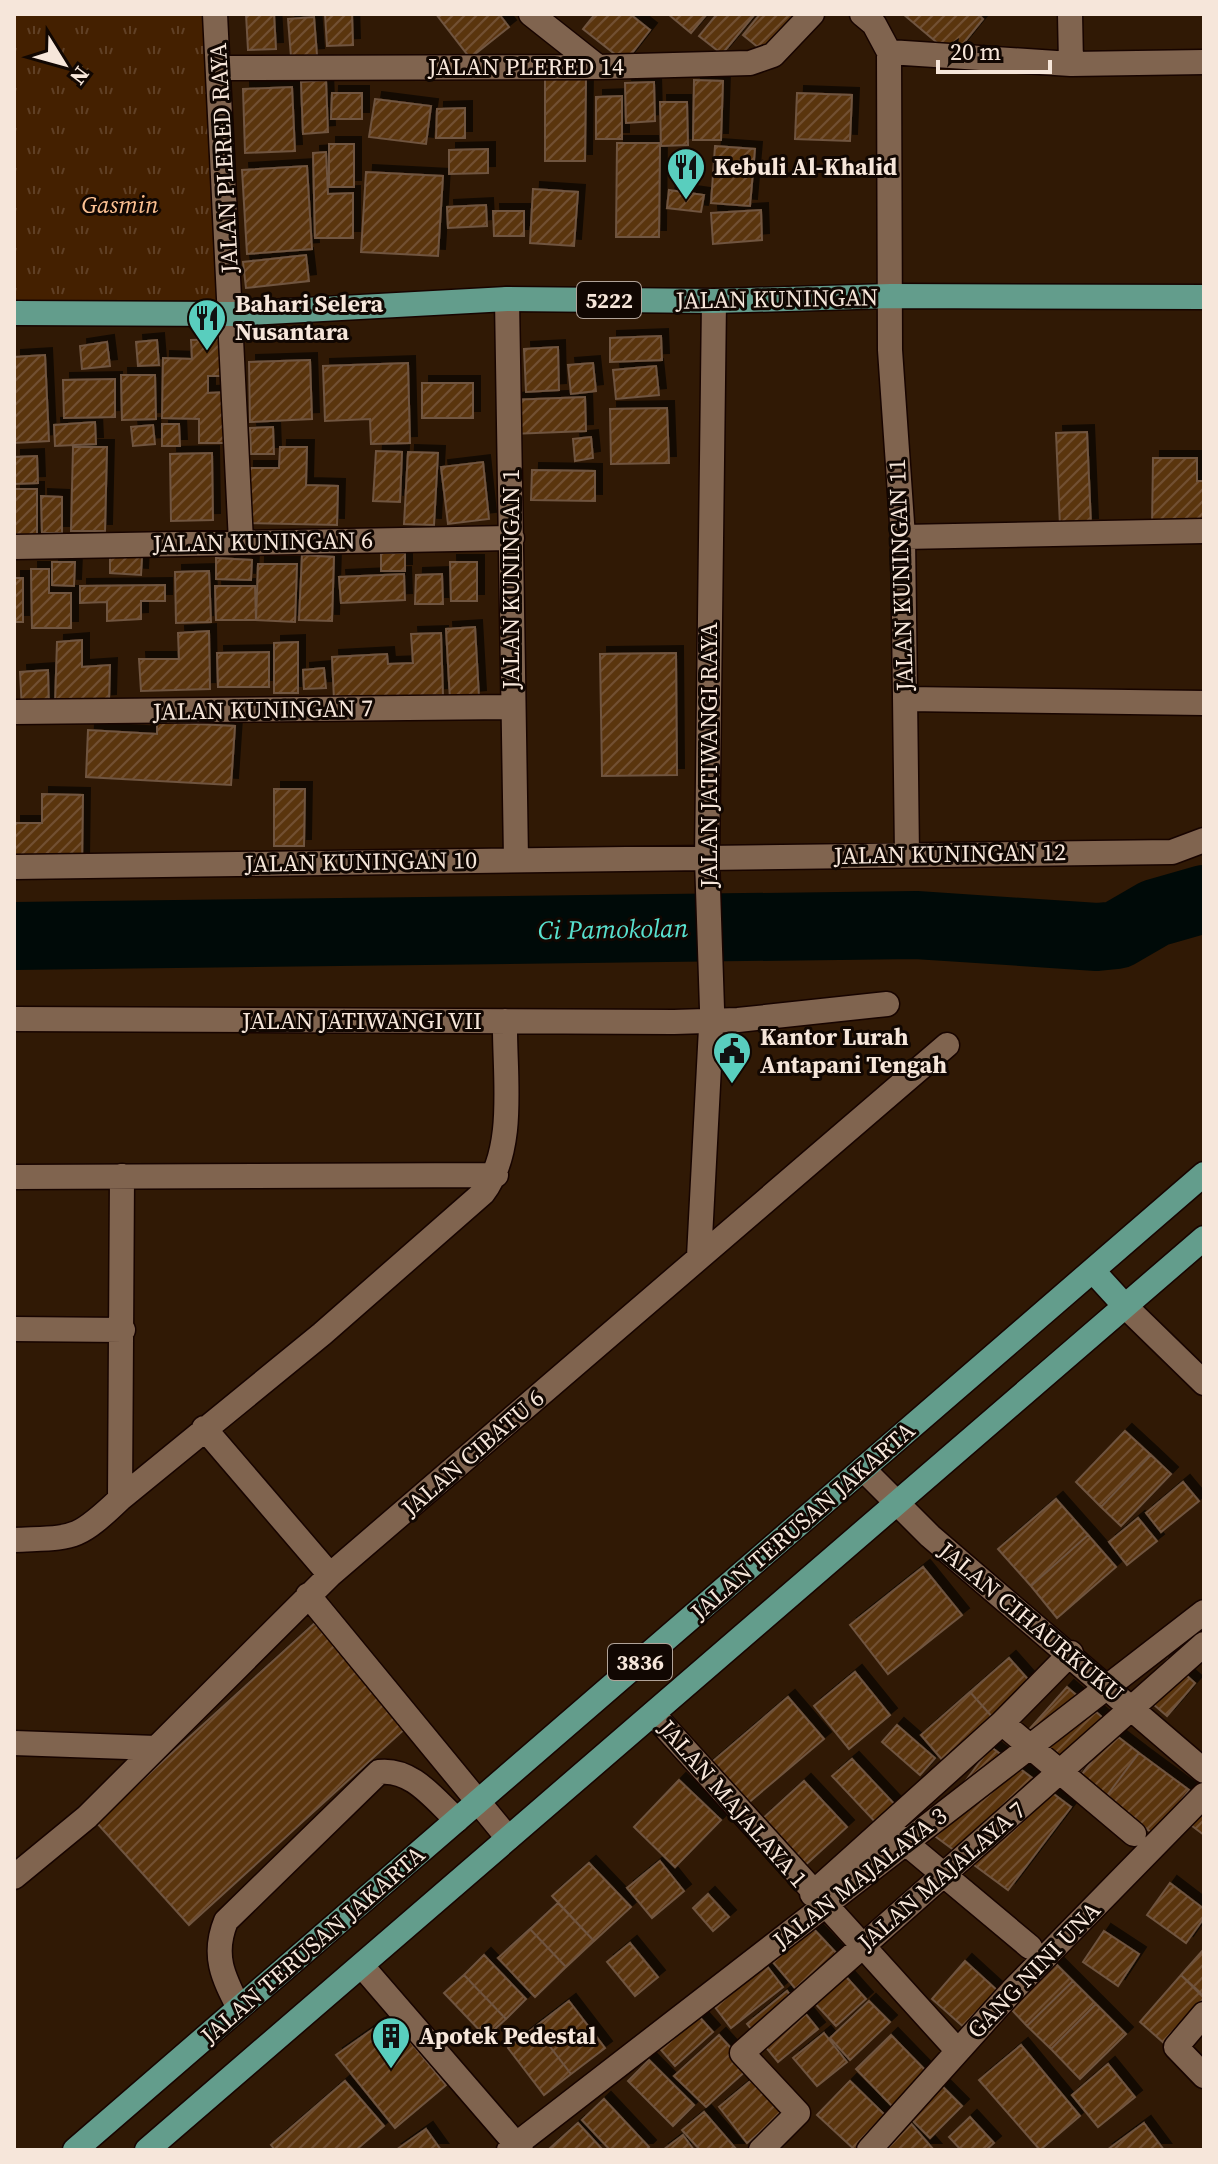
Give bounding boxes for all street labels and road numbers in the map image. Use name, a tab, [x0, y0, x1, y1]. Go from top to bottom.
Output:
street label: JALAN PLERED RAYA	[201, 42, 246, 275]
street label: JALAN PLERED 14	[427, 50, 624, 83]
street label: JALAN KUNINGAN	[674, 280, 879, 317]
road number: 5222	[577, 282, 641, 318]
street label: JALAN KUNINGAN 11	[880, 458, 921, 693]
street label: JALAN KUNINGAN 1	[494, 469, 527, 690]
street label: JALAN KUNINGAN 6	[152, 523, 373, 560]
street label: JALAN JATIWANGI RAYA	[692, 622, 725, 889]
street label: JALAN KUNINGAN 7	[152, 691, 373, 728]
street label: JALAN KUNINGAN 12	[833, 835, 1066, 872]
street label: JALAN KUNINGAN 10	[244, 843, 477, 880]
street label: JALAN JATIWANGI VII	[241, 1004, 482, 1037]
street label: JALAN CIBATU 6	[393, 1381, 551, 1524]
street label: JALAN TERUSAN JAKARTA	[683, 1414, 922, 1628]
street label: JALAN CIHAURKUKU	[931, 1534, 1131, 1709]
road number: 3836	[608, 1644, 672, 1680]
street label: JALAN MAJALAYA 1	[651, 1712, 816, 1895]
street label: JALAN MAJALAYA 7	[850, 1793, 1033, 1958]
street label: JALAN MAJALAYA 3	[765, 1799, 954, 1957]
street label: JALAN TERUSAN JAKARTA	[193, 1838, 432, 2052]
street label: GANG NINI UNA	[960, 1894, 1108, 2045]

